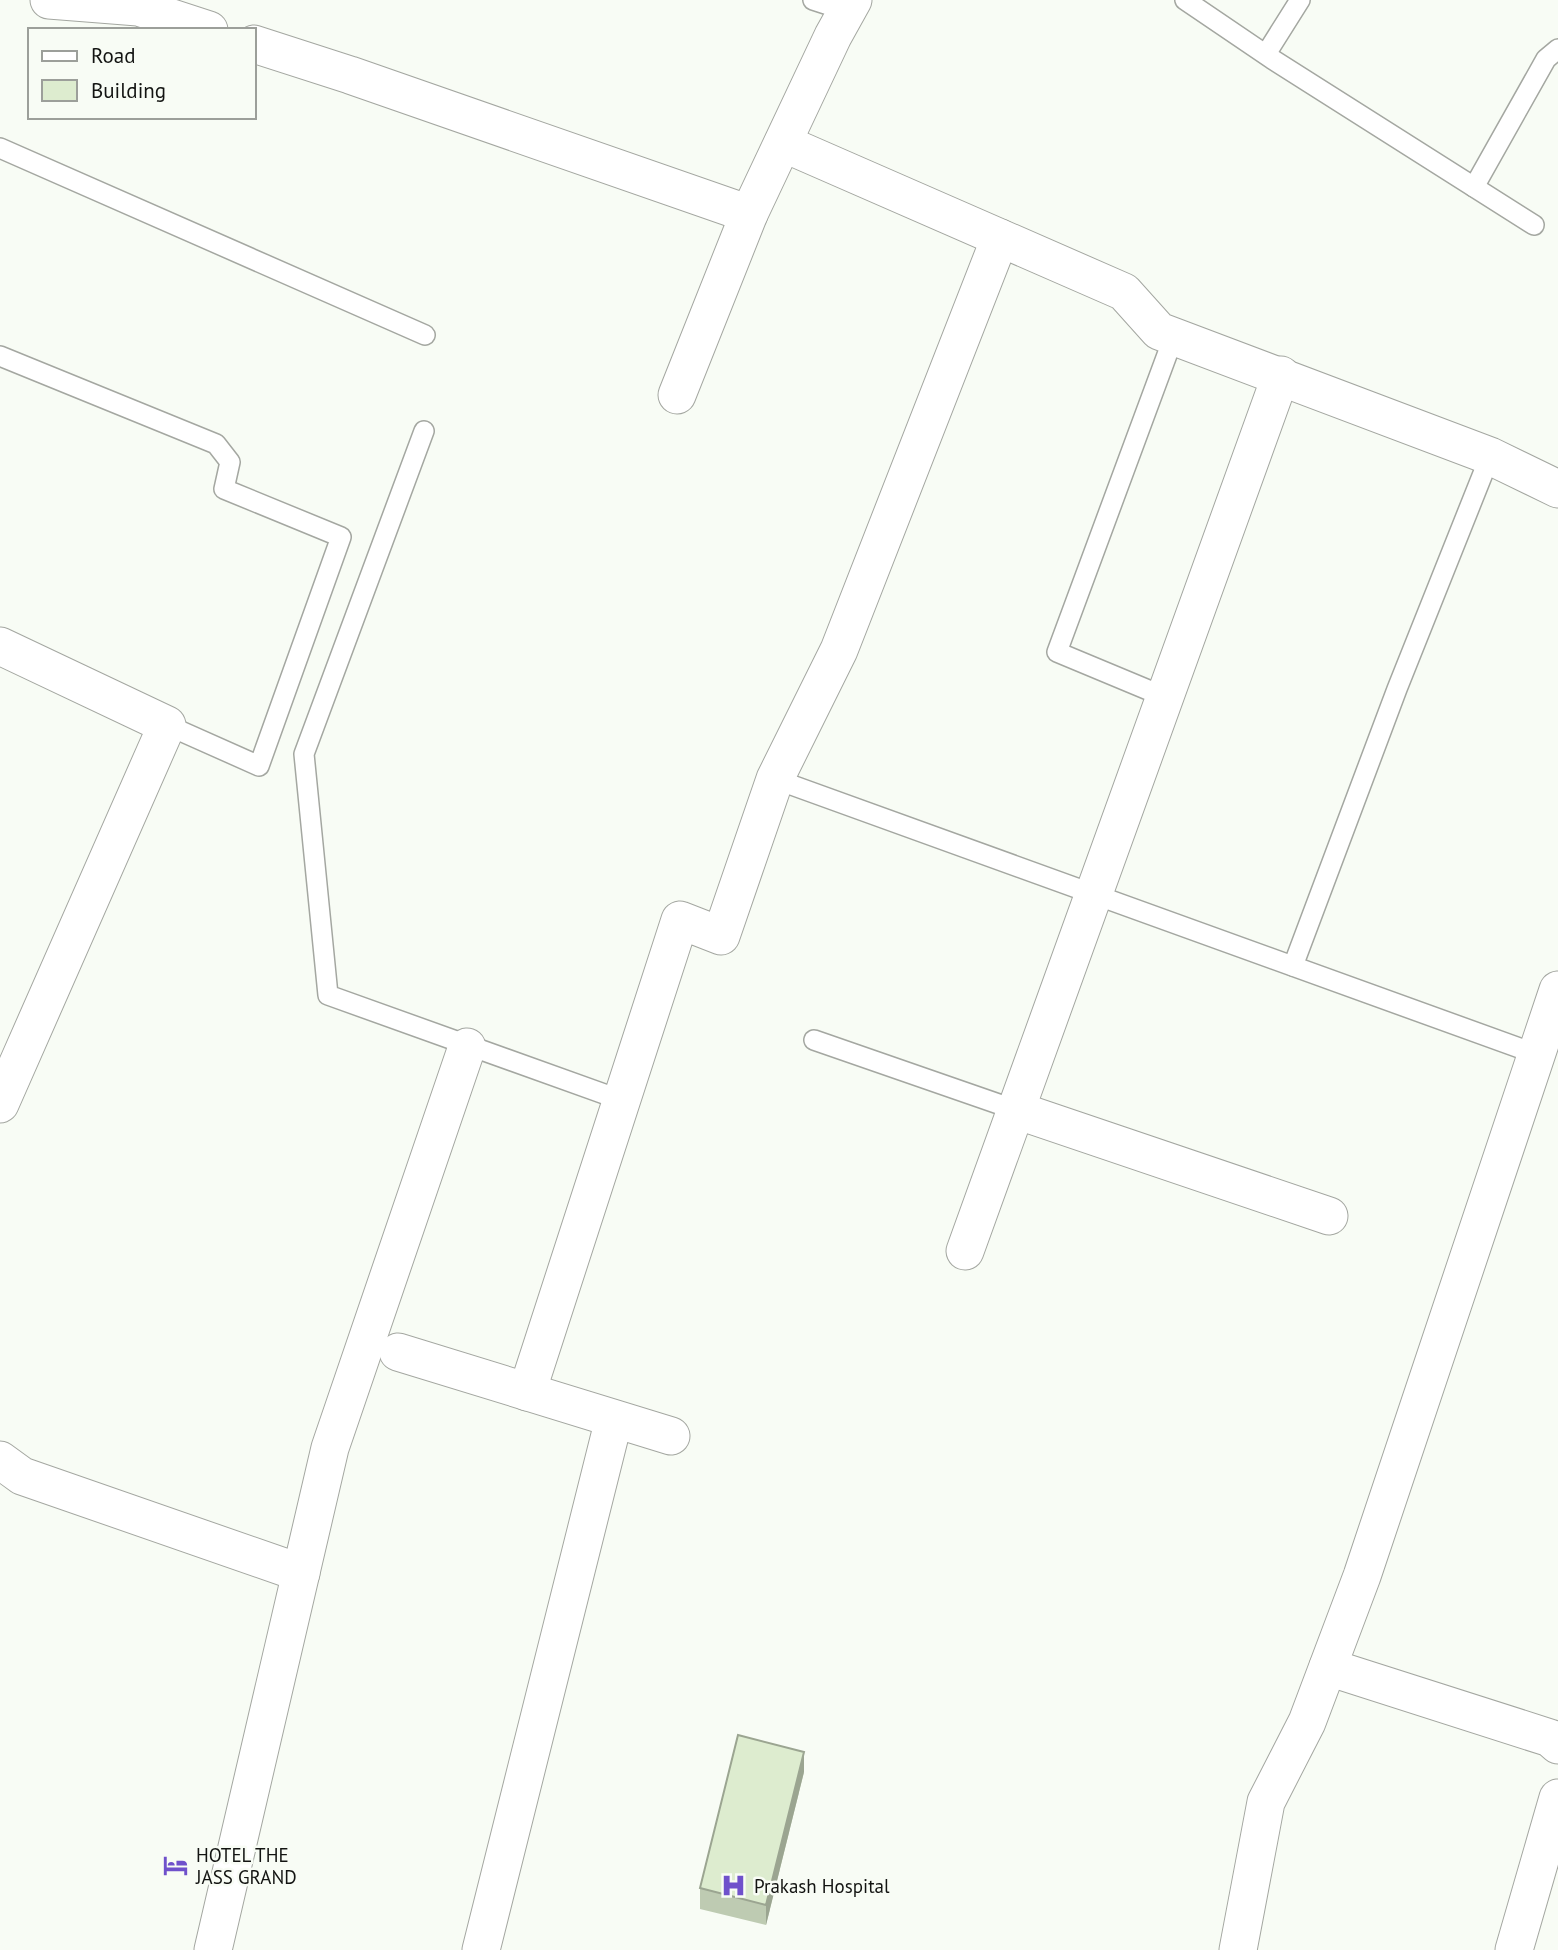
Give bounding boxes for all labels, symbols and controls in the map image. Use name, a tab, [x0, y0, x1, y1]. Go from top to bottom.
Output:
legend	[28, 28, 256, 119]
text: Road	[91, 42, 135, 69]
text: Building	[91, 77, 166, 104]
place label: HOTEL THE JASS GRAND	[195, 1843, 297, 1889]
hotel icon: HOTEL THE JASS GRAND	[162, 1852, 190, 1880]
hospital icon: Prakash Hospital	[720, 1872, 748, 1900]
place label: Prakash Hospital	[754, 1874, 890, 1898]

